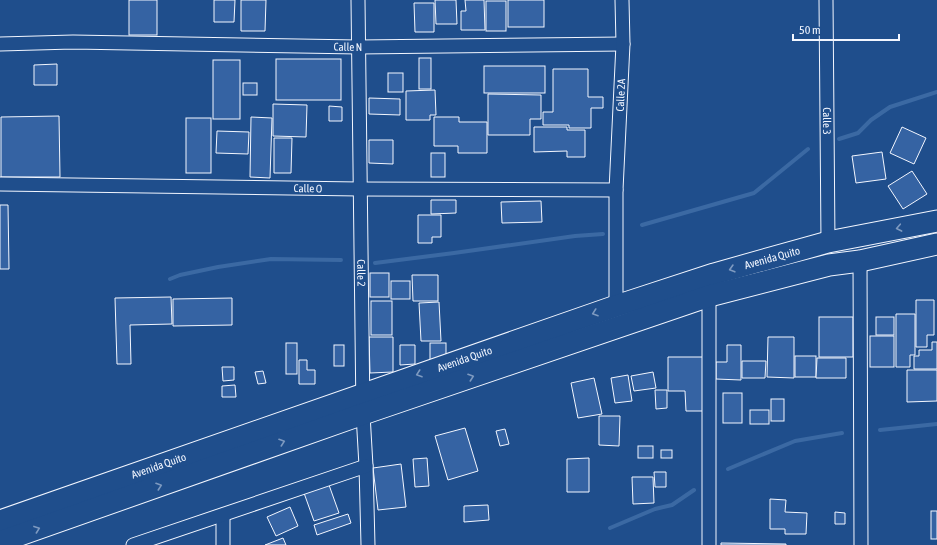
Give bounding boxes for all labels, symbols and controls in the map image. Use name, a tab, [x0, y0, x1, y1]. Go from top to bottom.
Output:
scale bar	[793, 16, 899, 42]
text: 50 m	[799, 23, 821, 37]
street label: Calle N	[333, 41, 362, 53]
street label: Calle 2A	[614, 78, 627, 112]
street label: Calle 3	[821, 107, 833, 135]
street label: Calle O	[294, 182, 322, 194]
one-way arrow	[896, 224, 902, 232]
street label: Avenida Quito	[743, 244, 801, 271]
street label: Calle 2	[355, 259, 367, 287]
one-way arrow	[728, 264, 735, 273]
one-way arrow	[591, 308, 598, 317]
street label: Avenida Quito	[436, 344, 493, 374]
one-way arrow	[416, 369, 423, 378]
one-way arrow	[467, 373, 474, 382]
one-way arrow	[278, 439, 285, 447]
street label: Avenida Quito	[130, 451, 188, 481]
one-way arrow	[156, 482, 163, 490]
one-way arrow	[33, 526, 40, 534]

